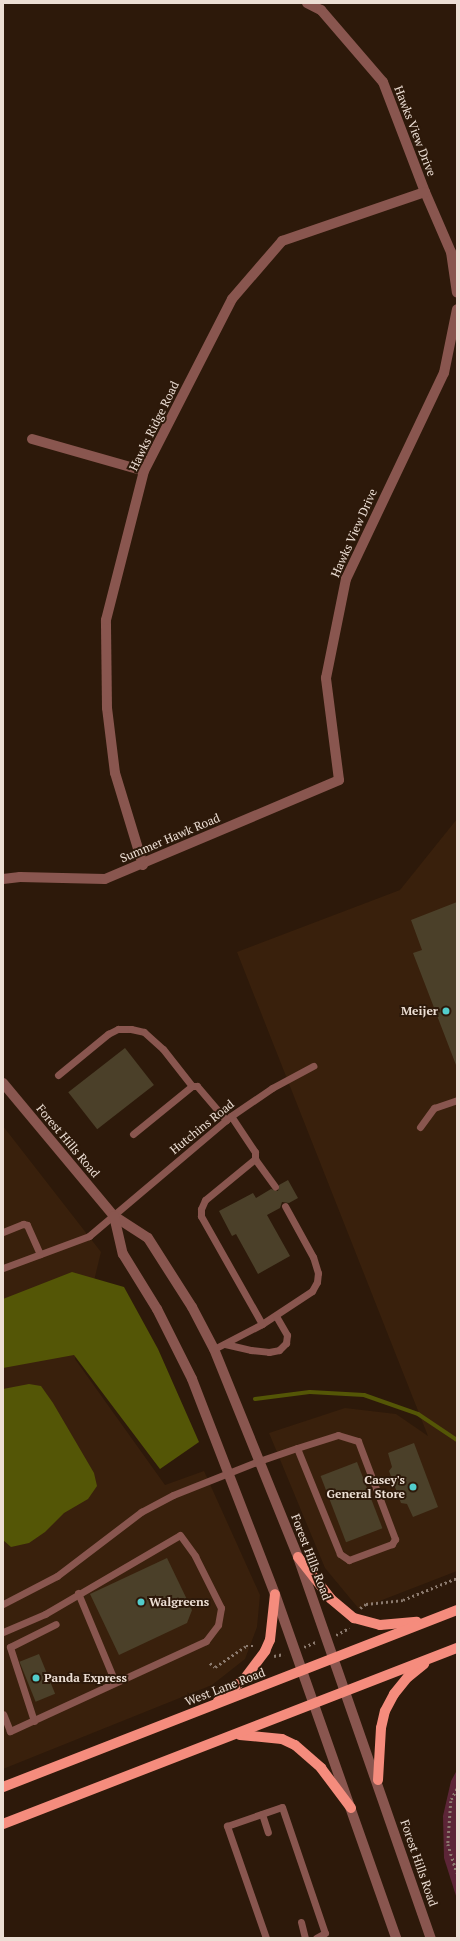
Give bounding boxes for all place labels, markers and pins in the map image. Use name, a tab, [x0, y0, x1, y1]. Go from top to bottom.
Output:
place label: Meijer	[401, 1004, 438, 1018]
marker: Meijer	[441, 1006, 451, 1016]
place label: Casey's General Store	[327, 1473, 405, 1501]
marker: Casey's General Store	[408, 1482, 418, 1492]
place label: Walgreens	[149, 1595, 209, 1609]
marker: Walgreens	[136, 1597, 146, 1607]
place label: Panda Express	[44, 1671, 127, 1685]
marker: Panda Express	[31, 1673, 41, 1683]

